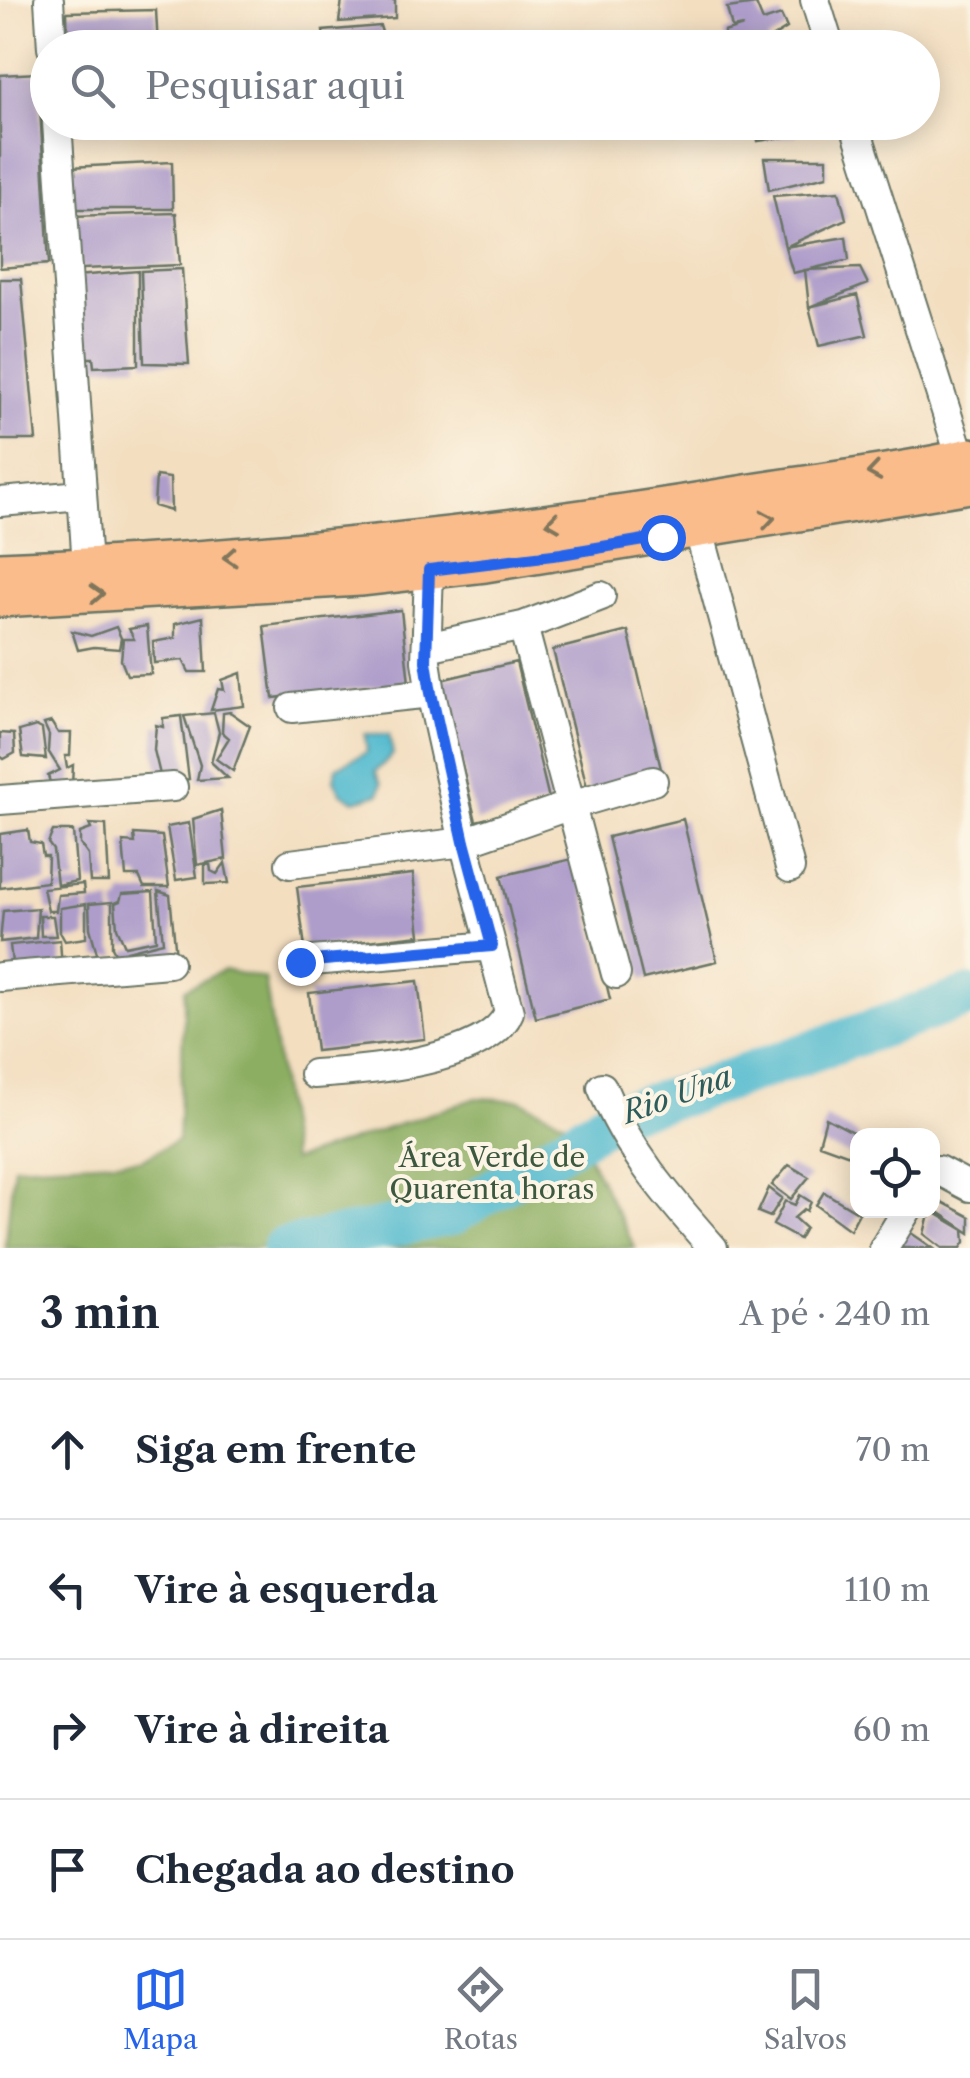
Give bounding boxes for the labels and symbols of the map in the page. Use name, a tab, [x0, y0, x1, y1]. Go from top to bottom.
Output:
one-way arrow	[866, 461, 882, 482]
one-way arrow	[759, 509, 776, 530]
one-way arrow	[544, 510, 561, 531]
route start	[640, 515, 686, 561]
one-way arrow	[221, 546, 237, 567]
one-way arrow	[90, 583, 106, 605]
route end	[278, 940, 324, 986]
water label: Rio Una	[615, 1058, 737, 1132]
park label: Área Verde de Quarenta horas	[389, 1140, 595, 1206]

